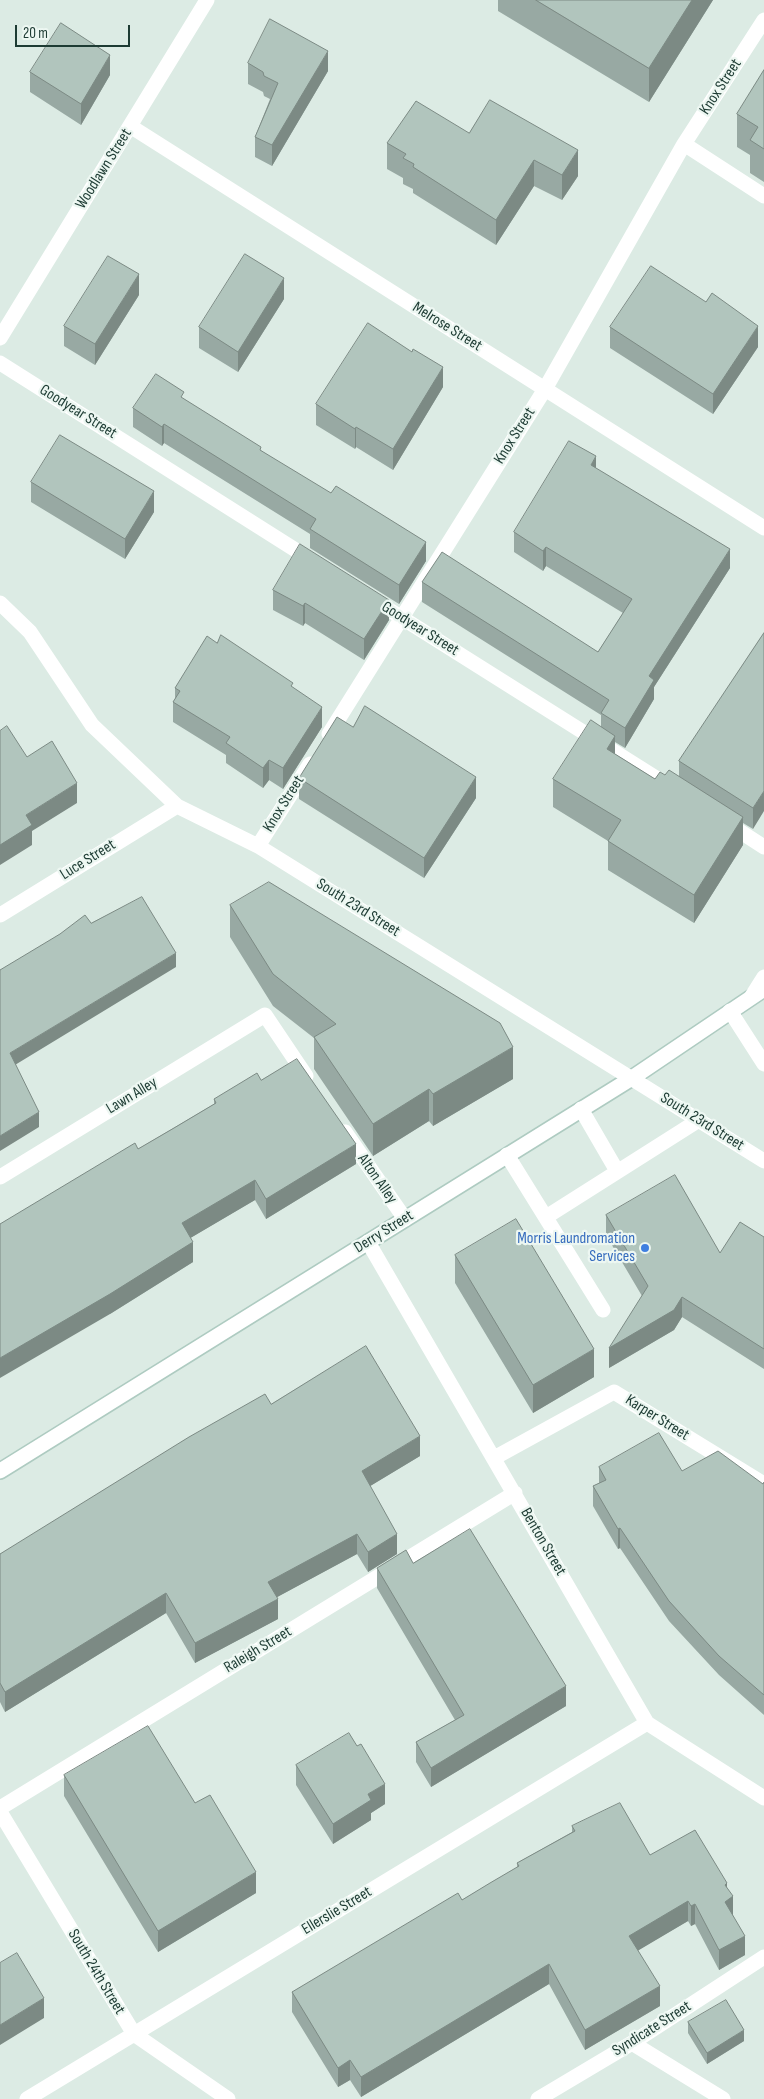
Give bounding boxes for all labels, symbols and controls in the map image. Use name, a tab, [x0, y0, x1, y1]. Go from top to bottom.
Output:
scale bar	[18, 15, 132, 47]
text: 20 m	[23, 24, 48, 43]
street label: Knox Street	[696, 55, 746, 119]
street label: Woodlawn Street	[72, 125, 136, 213]
street label: Melrose Street	[409, 298, 485, 356]
street label: Goodyear Street	[36, 381, 120, 443]
street label: Knox Street	[490, 404, 540, 468]
street label: Goodyear Street	[378, 598, 462, 660]
street label: Knox Street	[259, 772, 309, 836]
street label: Luce Street	[57, 836, 119, 884]
street label: South 23rd Street	[313, 875, 403, 941]
street label: Lawn Alley	[103, 1073, 161, 1119]
street label: South 23rd Street	[657, 1089, 747, 1155]
street label: Alton Alley	[353, 1150, 401, 1208]
street label: Derry Street	[351, 1206, 417, 1258]
place label: Morris Laundromation Services	[517, 1229, 635, 1267]
marker: Morris Laundromation Services	[639, 1242, 651, 1254]
street label: Karper Street	[621, 1391, 693, 1445]
street label: Benton Street	[516, 1505, 570, 1579]
street label: Raleigh Street	[221, 1622, 295, 1678]
street label: Ellerslie Street	[299, 1883, 375, 1939]
street label: South 24th Street	[63, 1926, 129, 2018]
street label: Syndicate Street	[609, 1997, 695, 2061]

